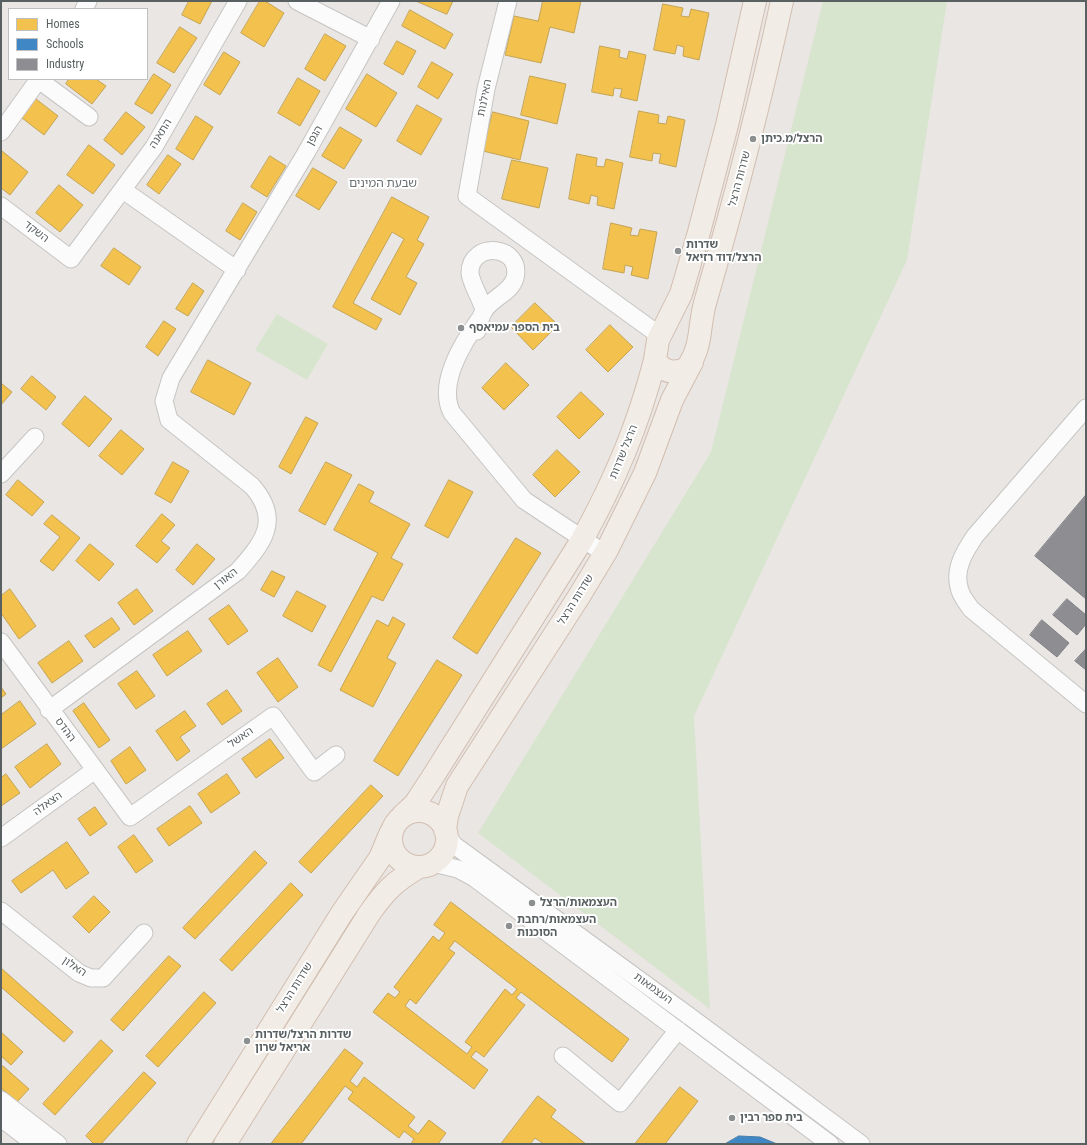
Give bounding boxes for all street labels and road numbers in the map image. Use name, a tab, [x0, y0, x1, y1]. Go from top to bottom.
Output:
street label: האילנות	[475, 78, 495, 118]
street label: התאנה	[147, 117, 175, 151]
street label: הגפן	[304, 124, 326, 148]
street label: שדרות הרצל	[726, 150, 754, 208]
street label: השקד	[21, 218, 51, 246]
street label: הרצל שדרות	[607, 423, 641, 481]
street label: האורן	[212, 566, 240, 592]
street label: שדרות הרצל	[555, 572, 597, 628]
street label: ההדס	[52, 715, 78, 745]
street label: האשל	[226, 725, 256, 751]
street label: הצאלה	[31, 789, 65, 819]
street label: האלון	[59, 954, 89, 980]
street label: שדרות הרצל	[274, 960, 316, 1016]
street label: העצמאות	[631, 971, 675, 1007]

